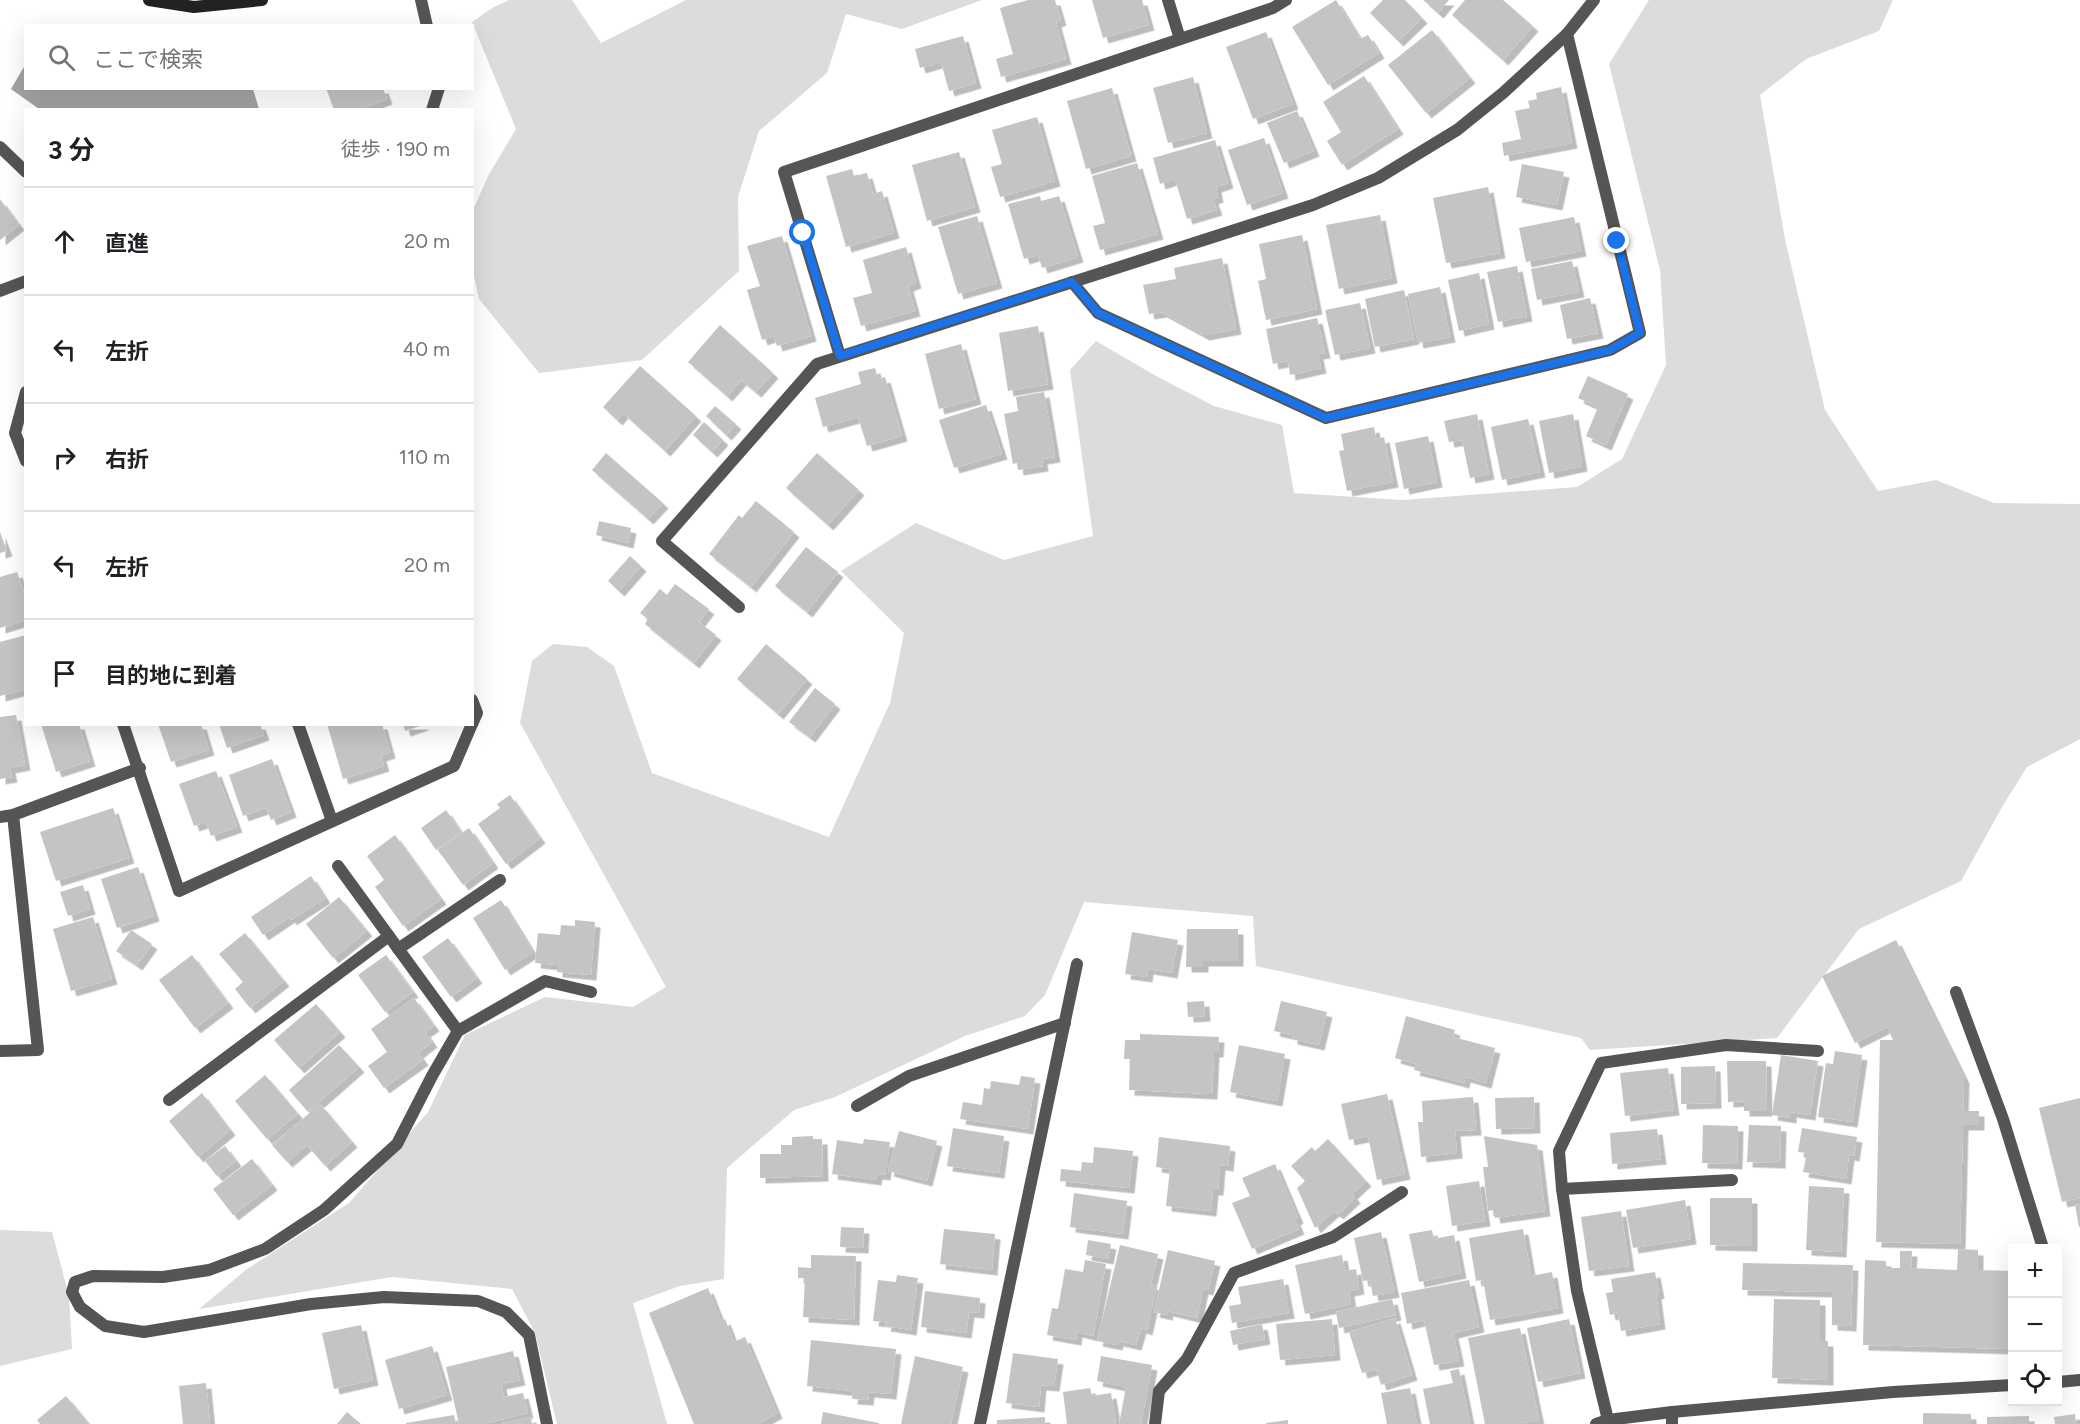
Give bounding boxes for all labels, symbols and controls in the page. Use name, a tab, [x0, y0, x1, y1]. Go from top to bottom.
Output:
search box	[24, 24, 474, 90]
icon: search	[45, 41, 78, 74]
text: ここで検索	[93, 46, 203, 73]
text: 3 分	[48, 134, 95, 166]
text: 徒歩 · 190 m	[341, 137, 450, 161]
route start	[789, 219, 815, 245]
icon: ahead	[48, 225, 81, 258]
route end	[1603, 227, 1629, 253]
text: 20 m	[404, 229, 450, 253]
text: 直進	[105, 230, 149, 257]
icon: left	[48, 333, 81, 366]
text: 40 m	[403, 337, 450, 361]
text: 左折	[105, 338, 149, 365]
icon: right	[48, 441, 81, 474]
text: 110 m	[399, 445, 450, 469]
text: 右折	[105, 446, 149, 473]
icon: left	[48, 549, 81, 582]
text: 20 m	[404, 553, 450, 577]
text: 左折	[105, 554, 149, 581]
icon: arrive	[48, 657, 81, 690]
text: 目的地に到着	[105, 662, 237, 689]
map controls	[2008, 1244, 2062, 1406]
button: +	[2008, 1244, 2062, 1298]
button: −	[2008, 1298, 2062, 1352]
button: locate	[2008, 1352, 2062, 1406]

